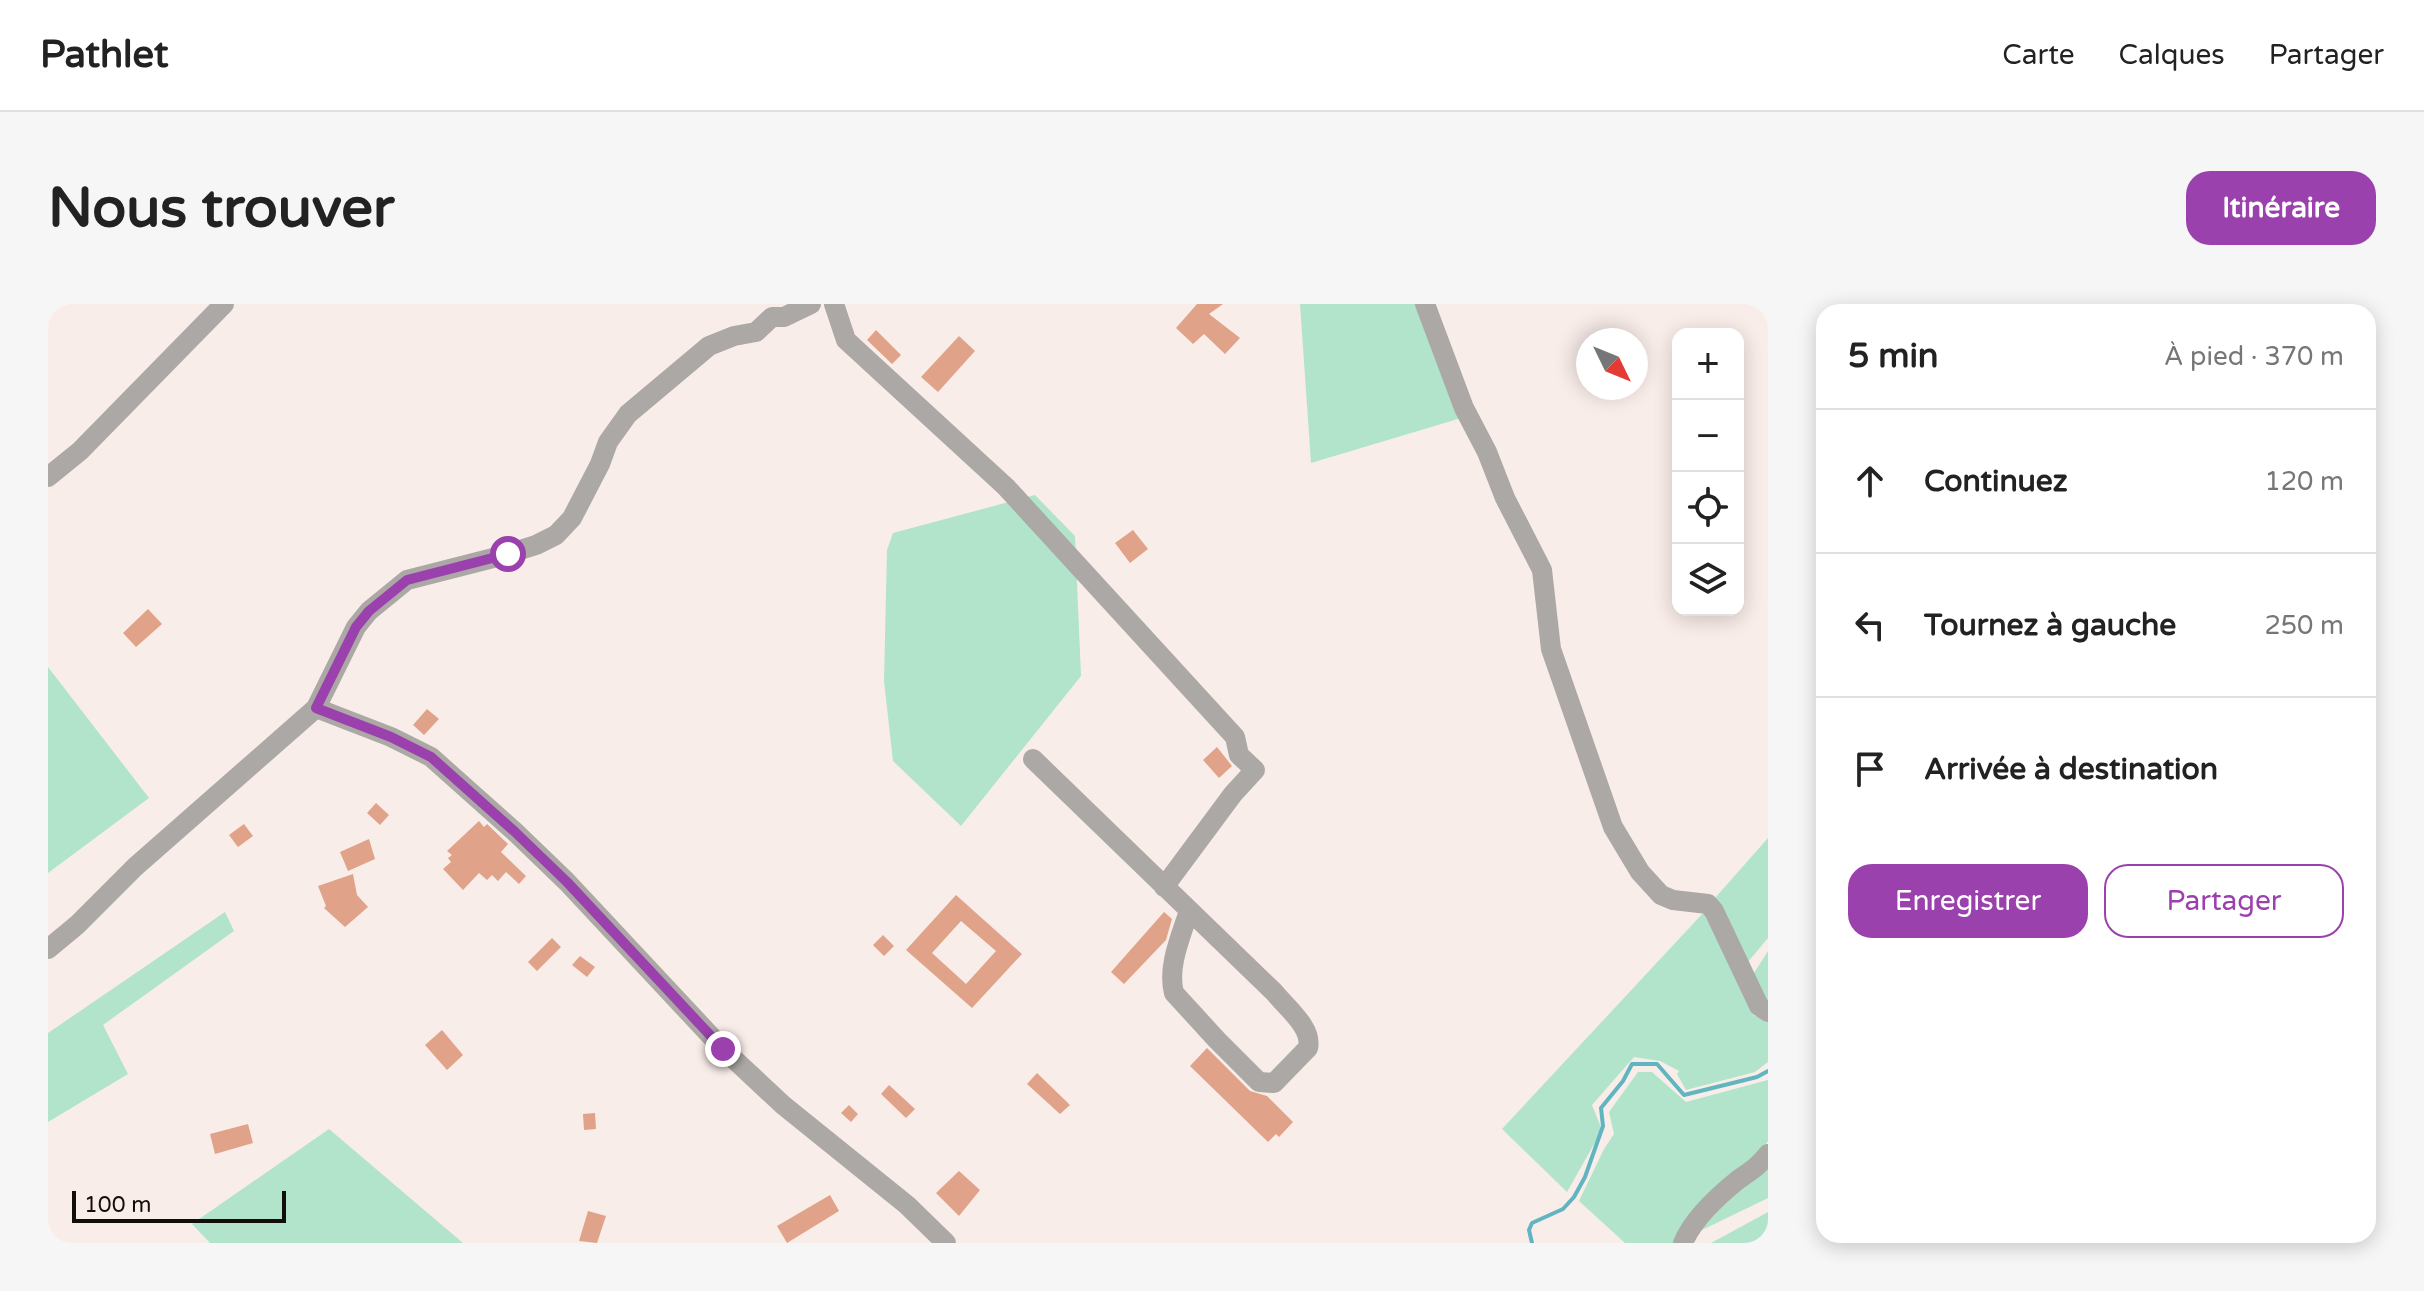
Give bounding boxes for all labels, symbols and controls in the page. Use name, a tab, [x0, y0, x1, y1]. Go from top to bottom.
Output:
text: Pathlet	[40, 32, 169, 78]
text: Carte	[2002, 38, 2075, 72]
text: Calques	[2119, 38, 2225, 72]
text: Partager	[2269, 38, 2384, 72]
button: Itinéraire	[2186, 171, 2376, 245]
text: Nous trouver	[48, 175, 394, 242]
north arrow	[1576, 328, 1648, 400]
map controls	[1672, 328, 1744, 616]
button: +	[1672, 328, 1744, 400]
text: 5 min	[1848, 336, 1939, 377]
text: À pied · 370 m	[2164, 341, 2344, 372]
button: −	[1672, 400, 1744, 472]
icon: ahead	[1848, 459, 1892, 503]
text: Continuez	[1924, 463, 2068, 500]
text: 120 m	[2264, 466, 2344, 497]
button: locate	[1672, 472, 1744, 544]
route start	[490, 536, 526, 572]
button: layers	[1672, 544, 1744, 616]
icon: left	[1848, 603, 1892, 647]
text: Tournez à gauche	[1924, 607, 2176, 644]
text: 250 m	[2264, 610, 2344, 641]
icon: arrive	[1848, 747, 1892, 791]
text: Arrivée à destination	[1924, 751, 2218, 788]
button: Enregistrer	[1848, 864, 2088, 938]
button: Partager	[2104, 864, 2344, 938]
route end	[705, 1031, 741, 1067]
scale bar	[72, 1187, 286, 1223]
text: 100 m	[84, 1192, 151, 1218]

